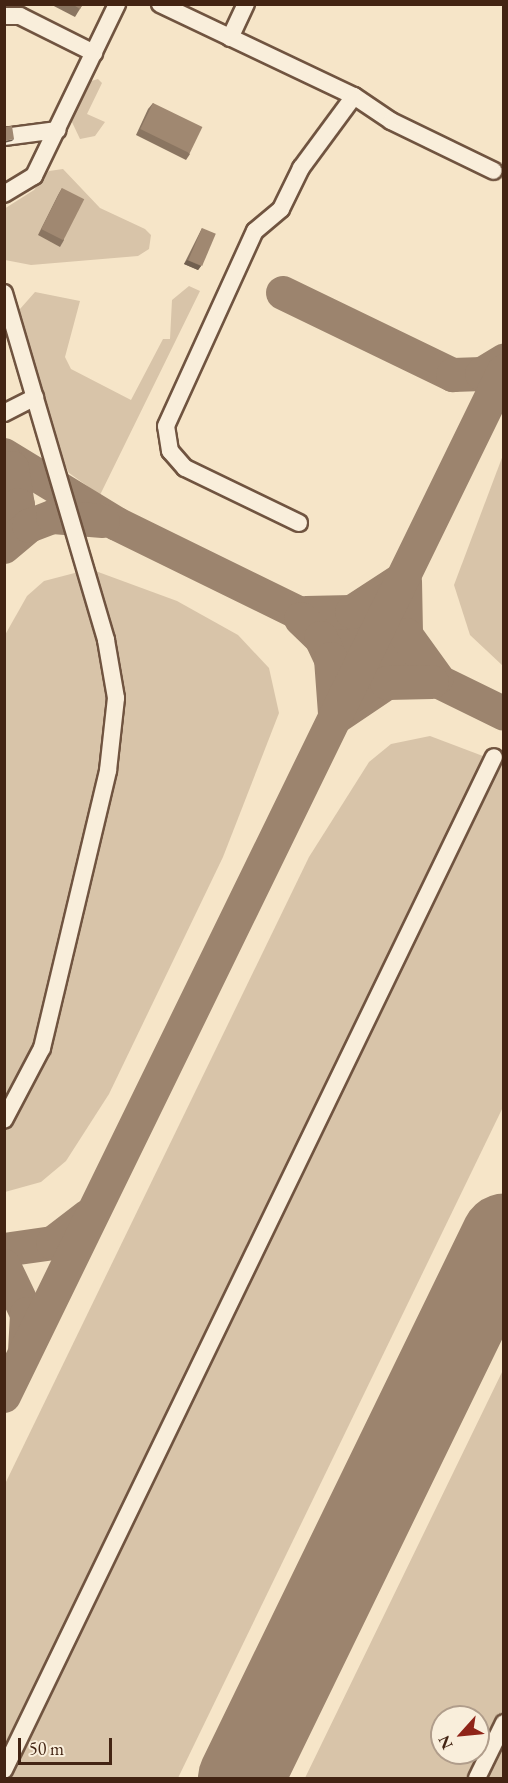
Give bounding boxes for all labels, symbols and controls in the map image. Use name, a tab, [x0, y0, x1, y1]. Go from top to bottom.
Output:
north arrow	[430, 1705, 490, 1765]
scale bar	[21, 1726, 116, 1764]
text: N	[433, 1732, 458, 1753]
text: 50 m	[29, 1737, 64, 1760]

